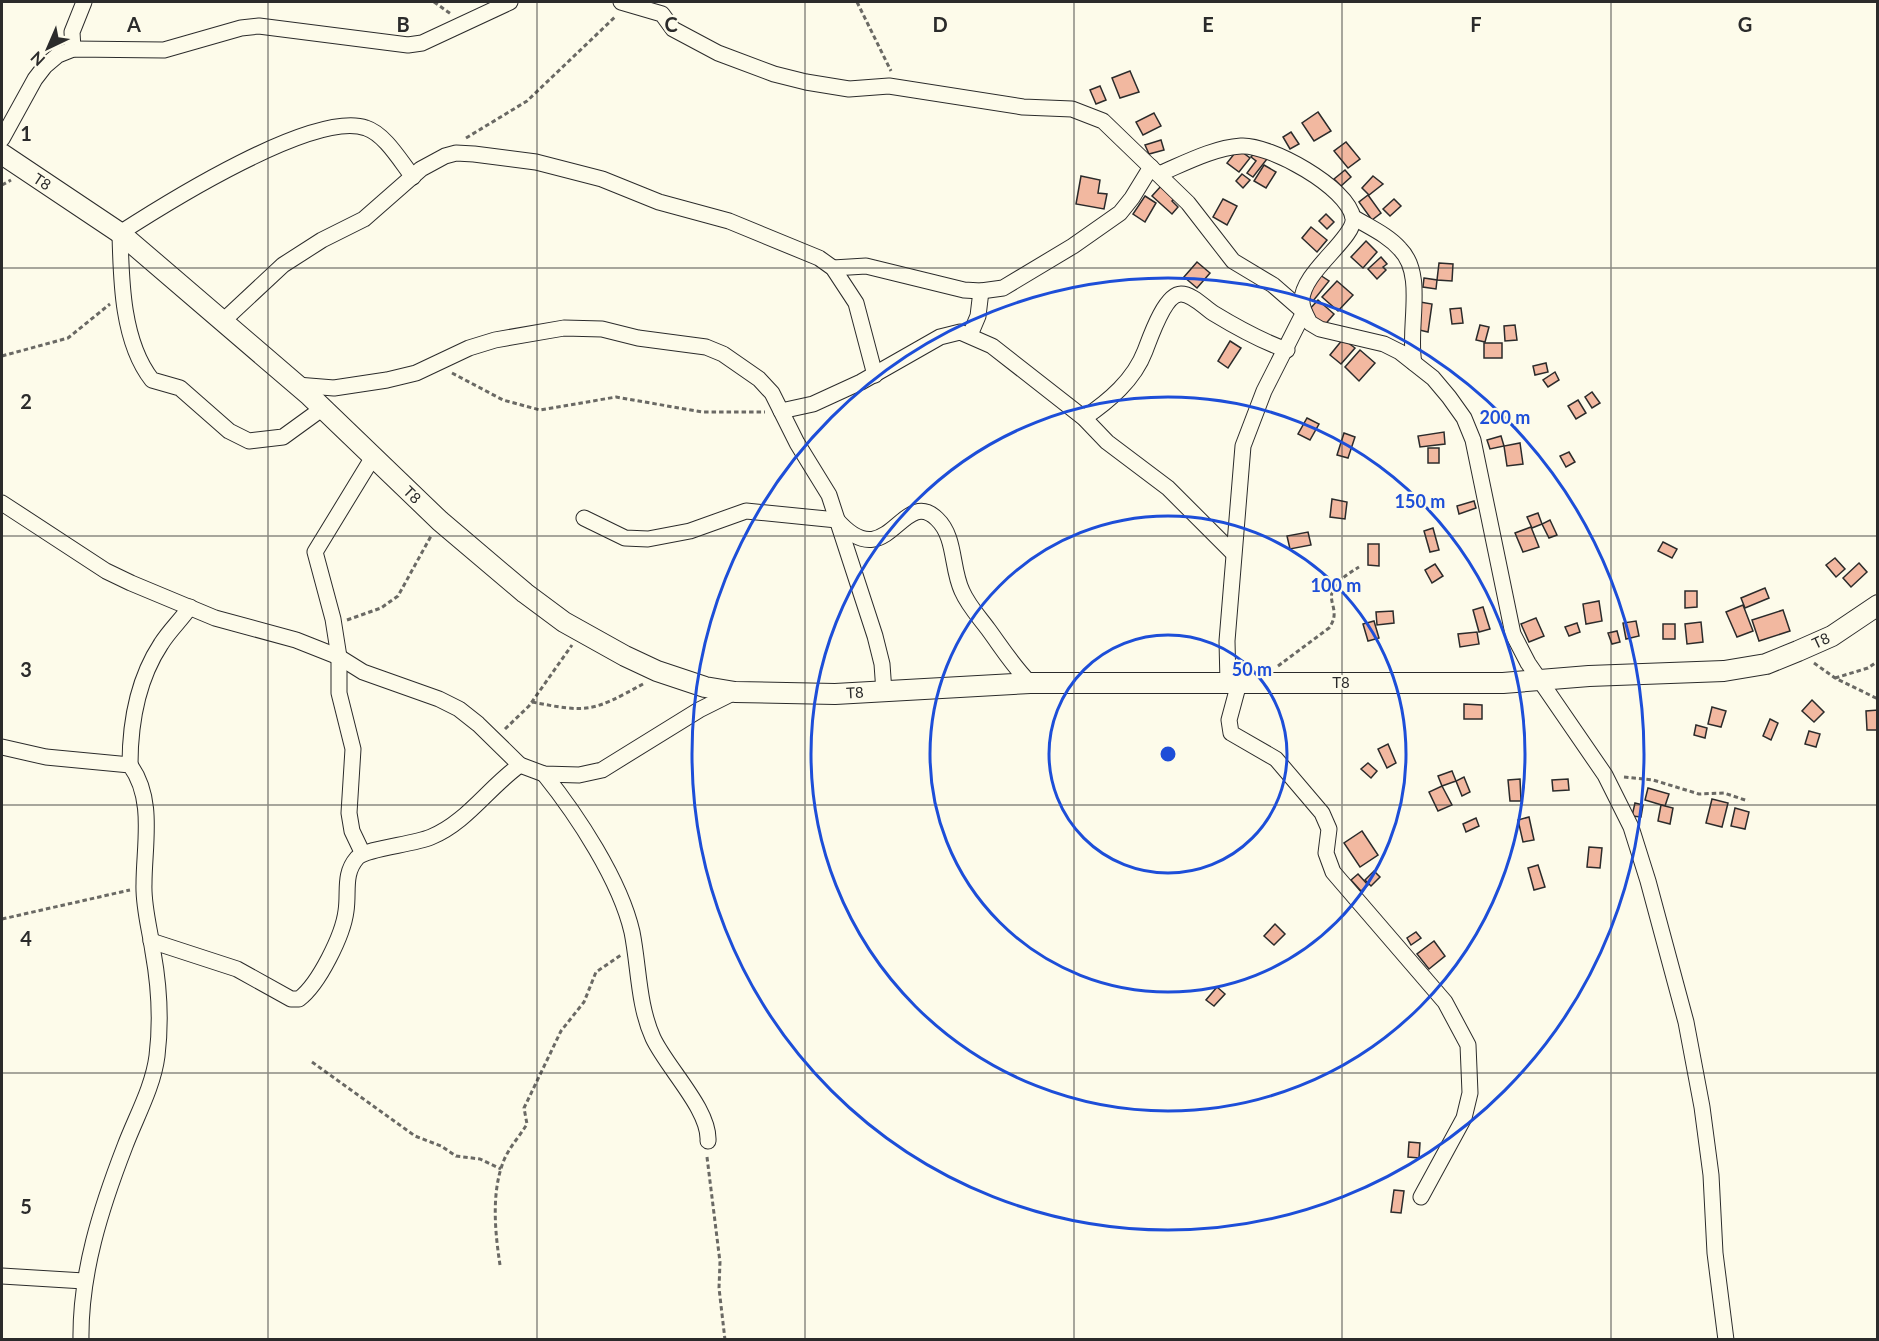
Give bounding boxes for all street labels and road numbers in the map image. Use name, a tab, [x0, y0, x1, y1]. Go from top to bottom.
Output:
street label: T8	[30, 169, 55, 193]
street label: T8	[400, 482, 425, 507]
street label: T8	[1809, 628, 1832, 652]
street label: T8	[1332, 673, 1350, 691]
street label: T8	[846, 683, 864, 701]

